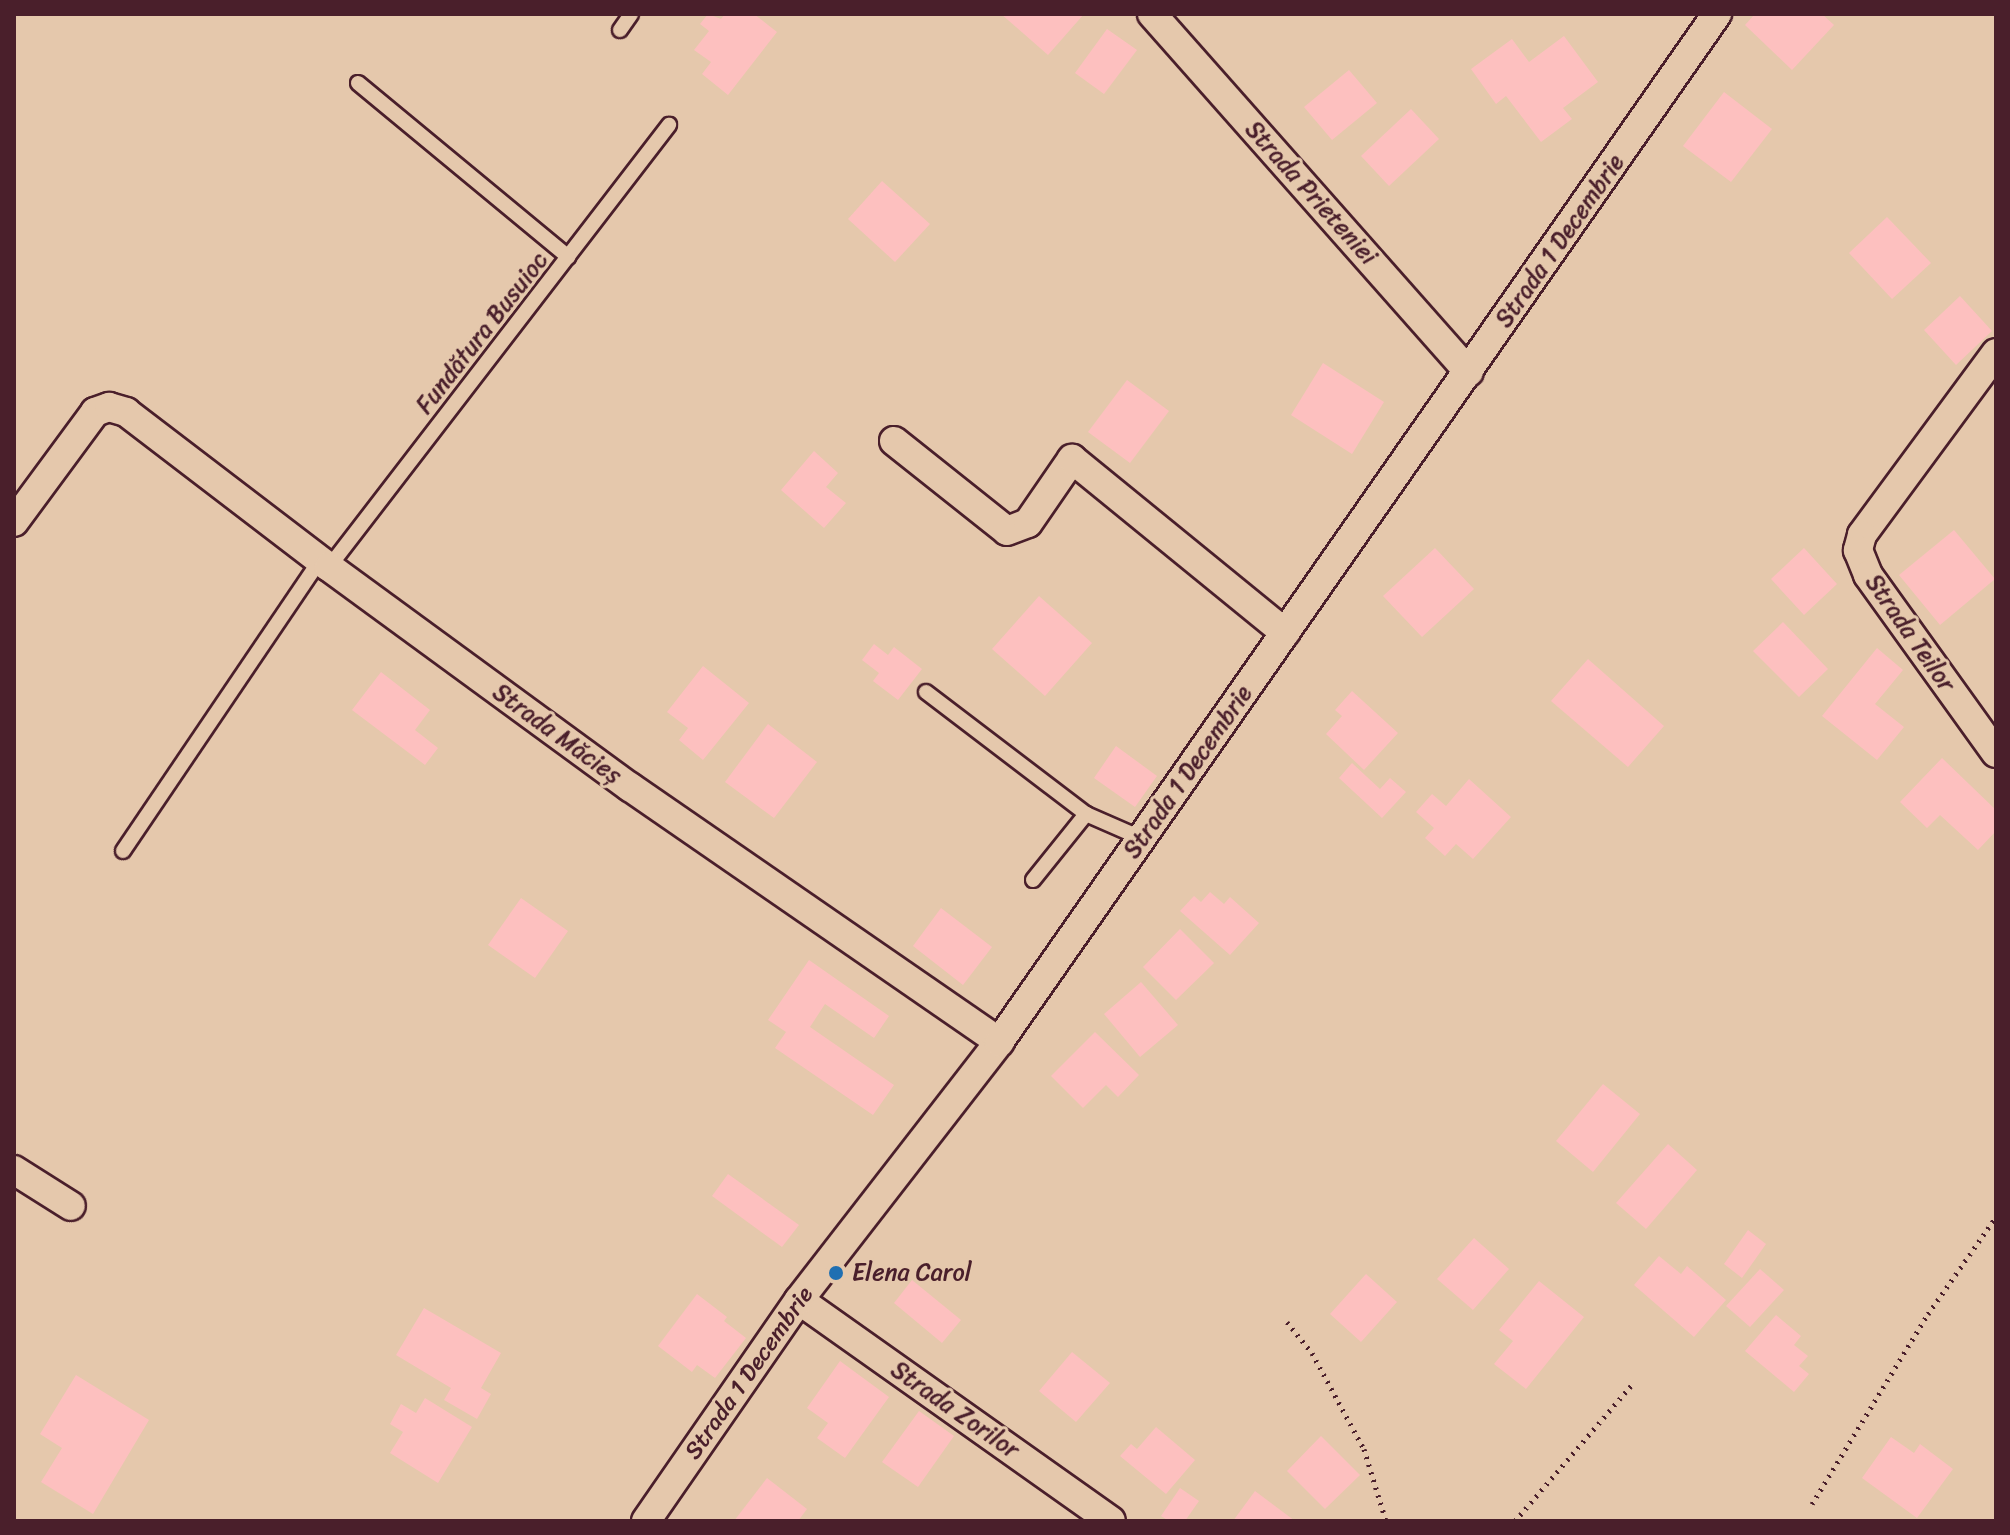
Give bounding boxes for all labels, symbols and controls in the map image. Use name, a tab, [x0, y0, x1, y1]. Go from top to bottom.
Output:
street label: Strada Prieteniei	[1239, 116, 1383, 270]
street label: Strada 1 Decembrie	[1489, 148, 1631, 334]
street label: Fundătura Busuioc	[410, 247, 554, 419]
street label: Strada Teilor	[1859, 569, 1961, 697]
street label: Strada Măcieș	[487, 678, 627, 790]
street label: Strada 1 Decembrie	[1117, 679, 1259, 865]
place label: Elena Carol	[852, 1259, 972, 1287]
marker: Elena Carol	[827, 1264, 845, 1282]
street label: Strada 1 Decembrie	[678, 1280, 820, 1466]
street label: Strada Zorilor	[886, 1356, 1024, 1464]

